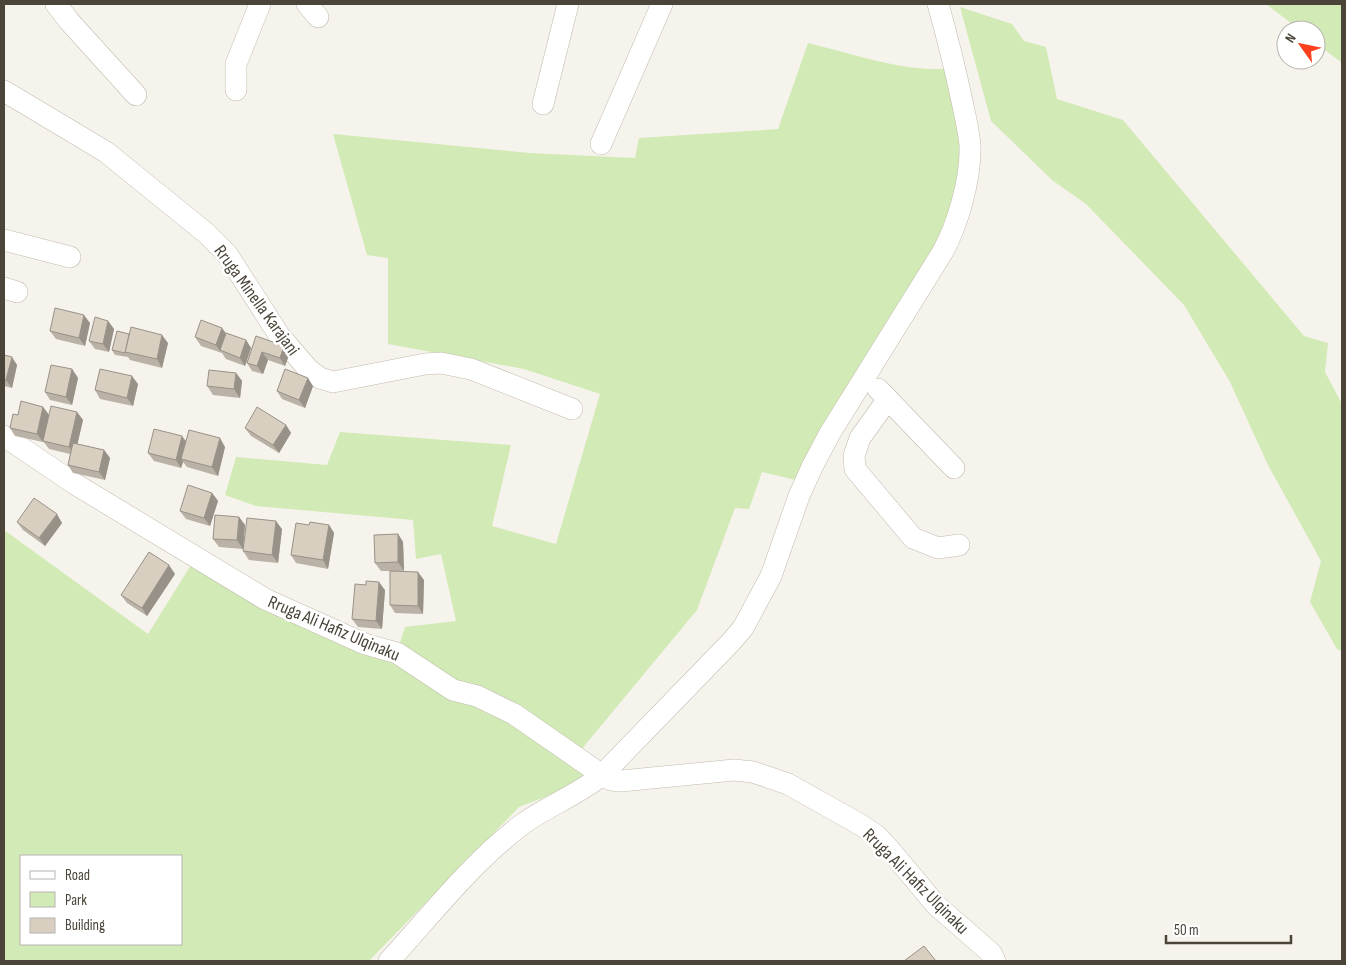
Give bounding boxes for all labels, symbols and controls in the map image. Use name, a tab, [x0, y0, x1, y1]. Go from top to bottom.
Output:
north arrow	[1276, 20, 1326, 70]
text: N	[1281, 30, 1300, 46]
street label: Rruga Minella Karajani	[210, 241, 304, 360]
street label: Rruga Ali Hafiz Ulqinaku	[265, 591, 403, 666]
street label: Rruga Ali Hafiz Ulqinaku	[858, 824, 973, 939]
legend	[20, 855, 182, 945]
text: Road	[65, 866, 90, 885]
text: Park	[65, 891, 87, 910]
scale bar	[1166, 912, 1291, 944]
text: Building	[65, 916, 105, 935]
text: 50 m	[1174, 921, 1199, 940]

